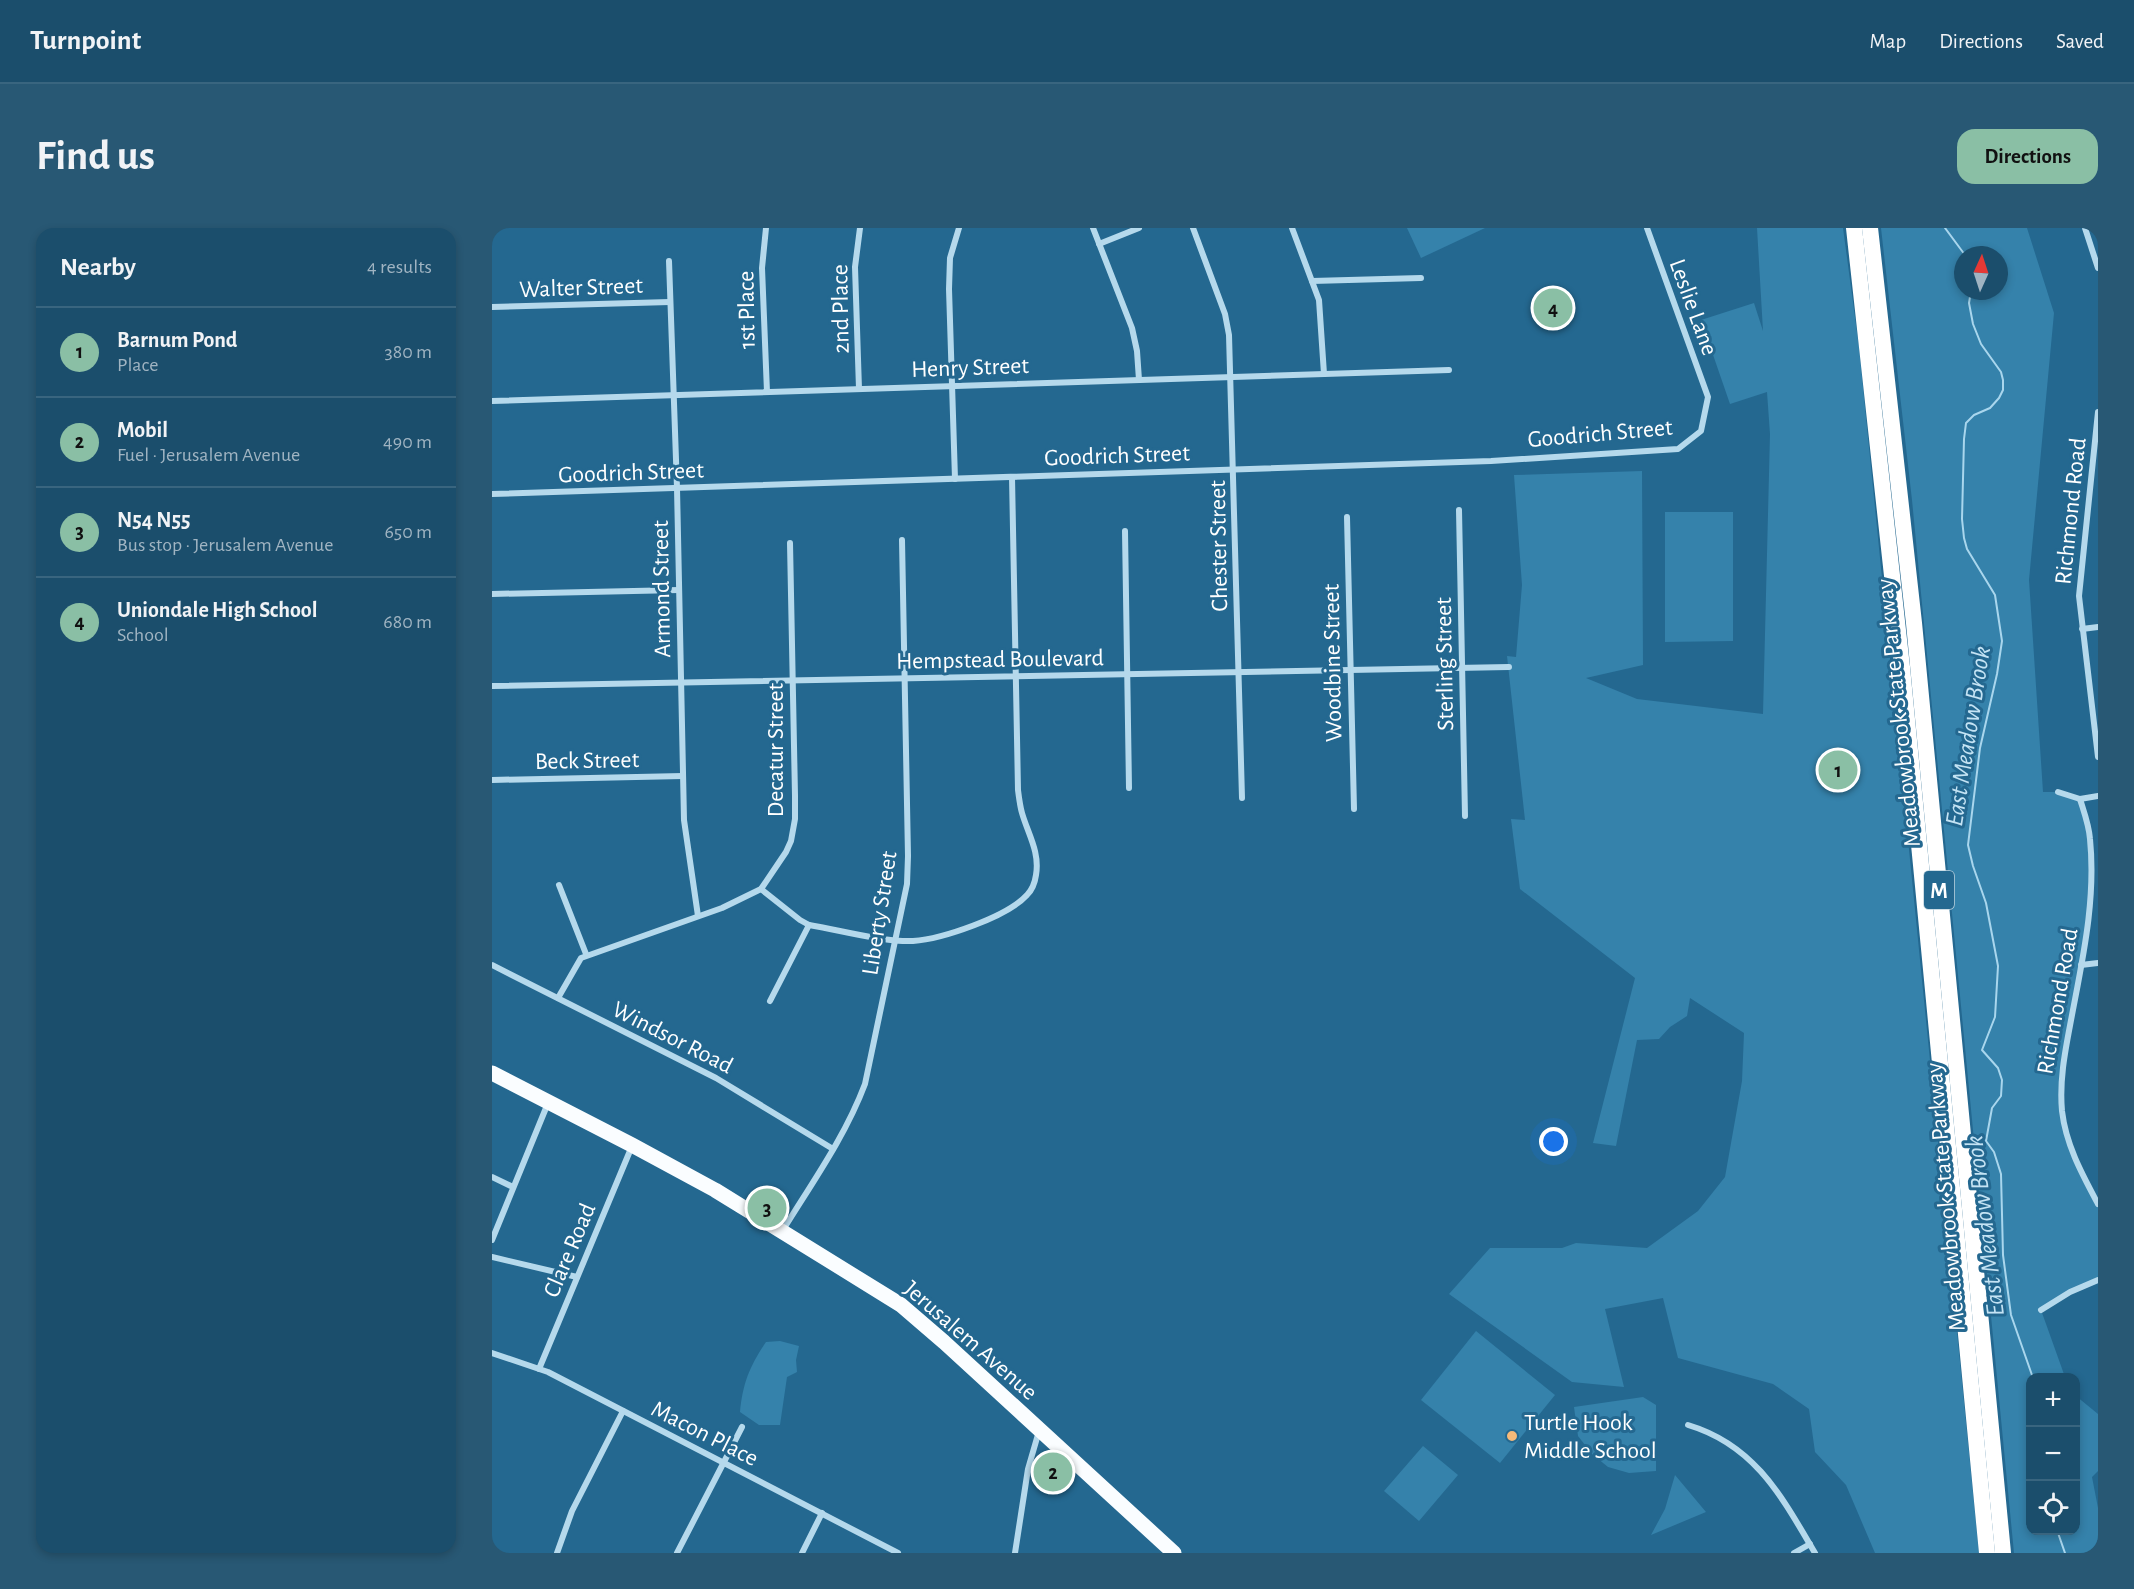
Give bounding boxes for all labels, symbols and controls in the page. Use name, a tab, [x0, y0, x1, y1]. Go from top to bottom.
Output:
text: Turnpoint	[30, 27, 141, 55]
text: Map	[1870, 31, 1906, 52]
text: Directions	[1939, 31, 2023, 52]
text: Saved	[2056, 31, 2104, 52]
button: Directions	[1957, 129, 2098, 184]
text: Find us	[36, 135, 155, 177]
north arrow	[1954, 246, 2008, 300]
text: Nearby	[60, 254, 136, 280]
street label: Leslie Lane	[1665, 256, 1722, 359]
text: 4 results	[367, 257, 432, 277]
street label: 2nd Place	[828, 264, 854, 354]
street label: 1st Place	[734, 271, 760, 349]
street label: Walter Street	[519, 274, 644, 302]
pin: 4	[1534, 286, 1572, 331]
text: Barnum Pond	[117, 329, 237, 351]
text: 1	[76, 342, 83, 362]
text: 380 m	[384, 342, 432, 362]
street label: Henry Street	[911, 354, 1030, 382]
text: Place	[117, 355, 158, 375]
street label: Goodrich Street	[1526, 416, 1674, 452]
text: Mobil	[117, 419, 168, 441]
text: 2	[75, 432, 84, 452]
text: 490 m	[383, 432, 432, 452]
street label: Richmond Road	[2051, 436, 2091, 586]
street label: Goodrich Street	[1044, 441, 1191, 471]
text: Fuel · Jerusalem Avenue	[117, 445, 300, 465]
street label: Goodrich Street	[558, 458, 705, 488]
street label: Chester Street	[1206, 480, 1232, 612]
text: N54 N55	[117, 509, 190, 531]
street label: Armond Street	[649, 520, 675, 658]
text: 3	[75, 522, 84, 542]
text: 650 m	[384, 522, 432, 542]
text: Bus stop · Jerusalem Avenue	[117, 535, 333, 555]
street label: Meadowbrook State Parkway	[1873, 578, 1925, 848]
street label: Woodbine Street	[1320, 583, 1346, 742]
street label: Sterling Street	[1432, 597, 1458, 731]
text: Uniondale High School	[117, 599, 317, 621]
text: 4	[74, 612, 85, 632]
text: 680 m	[383, 612, 432, 632]
text: School	[117, 625, 169, 645]
water label: East Meadow Brook	[1941, 644, 1995, 828]
street label: Hempstead Boulevard	[896, 646, 1104, 674]
street label: Decatur Street	[764, 682, 788, 817]
street label: Beck Street	[535, 748, 640, 774]
pin: 1	[1818, 748, 1858, 792]
street label: Liberty Street	[858, 849, 902, 977]
road number: M	[1924, 871, 1954, 909]
street label: Richmond Road	[2033, 926, 2083, 1076]
street label: Windsor Road	[608, 997, 737, 1079]
street label: Meadowbrook State Parkway	[1922, 1062, 1970, 1332]
your location	[1539, 1127, 1568, 1156]
water label: East Meadow Brook	[1961, 1134, 2009, 1318]
pin: 3	[748, 1186, 786, 1230]
street label: Clare Road	[539, 1200, 600, 1301]
street label: Jerusalem Avenue	[899, 1277, 1042, 1405]
map controls	[2026, 1373, 2080, 1535]
button: +	[2026, 1373, 2080, 1427]
street label: Macon Place	[647, 1397, 762, 1471]
place label: Turtle Hook Middle School	[1524, 1411, 1657, 1463]
button: −	[2026, 1427, 2080, 1481]
marker: Turtle Hook Middle School	[1505, 1429, 1519, 1443]
pin: 2	[1034, 1450, 1072, 1494]
button: locate	[2026, 1481, 2080, 1535]

